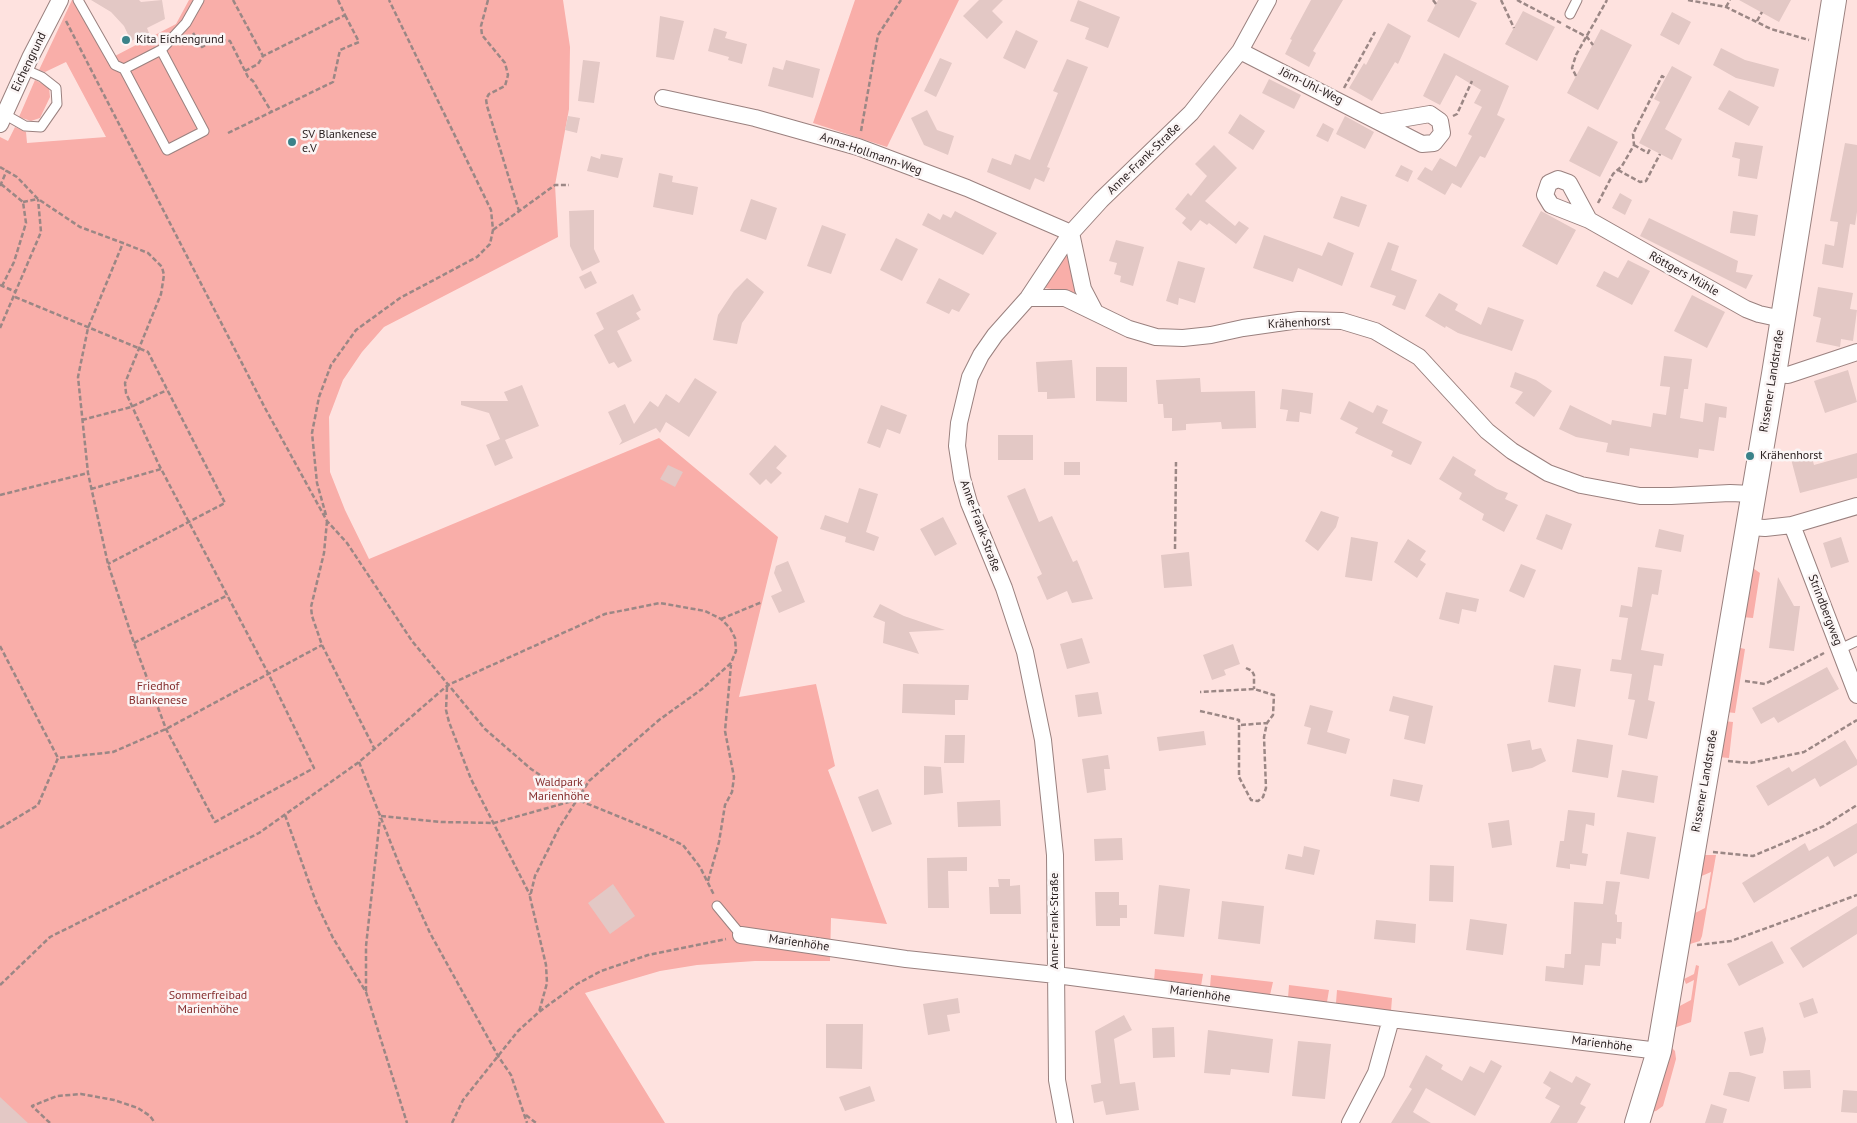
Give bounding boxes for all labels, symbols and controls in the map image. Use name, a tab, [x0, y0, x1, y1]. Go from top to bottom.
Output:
street label: Eichengrund	[8, 30, 50, 94]
place label: Kita Eichengrund	[136, 33, 224, 47]
marker: Kita Eichengrund	[120, 34, 132, 46]
street label: Jörn-Uhl-Weg	[1277, 64, 1345, 108]
street label: Anne-Frank-Straße	[1104, 120, 1184, 198]
place label: SV Blankenese e.V	[302, 128, 377, 156]
street label: Anna-Hollmann-Weg	[818, 130, 924, 178]
marker: SV Blankenese e.V	[286, 136, 298, 148]
street label: Röttgers Mühle	[1646, 249, 1722, 299]
street label: Krähenhorst	[1267, 314, 1331, 332]
street label: Rissener Landstraße	[1757, 329, 1787, 433]
place label: Krähenhorst	[1760, 449, 1822, 463]
marker: Krähenhorst	[1744, 450, 1756, 462]
street label: Anne-Frank-Straße	[957, 478, 1003, 574]
street label: Strindbergweg	[1805, 572, 1845, 648]
park label: Friedhof Blankenese	[129, 680, 187, 708]
street label: Rissener Landstraße	[1689, 729, 1721, 833]
park label: Waldpark Marienhöhe	[528, 776, 590, 804]
street label: Anne-Frank-Straße	[1048, 873, 1062, 969]
street label: Marienhöhe	[768, 932, 830, 954]
street label: Marienhöhe	[1169, 983, 1231, 1005]
park label: Sommerfreibad Marienhöhe	[169, 989, 247, 1017]
street label: Marienhöhe	[1571, 1033, 1633, 1055]

